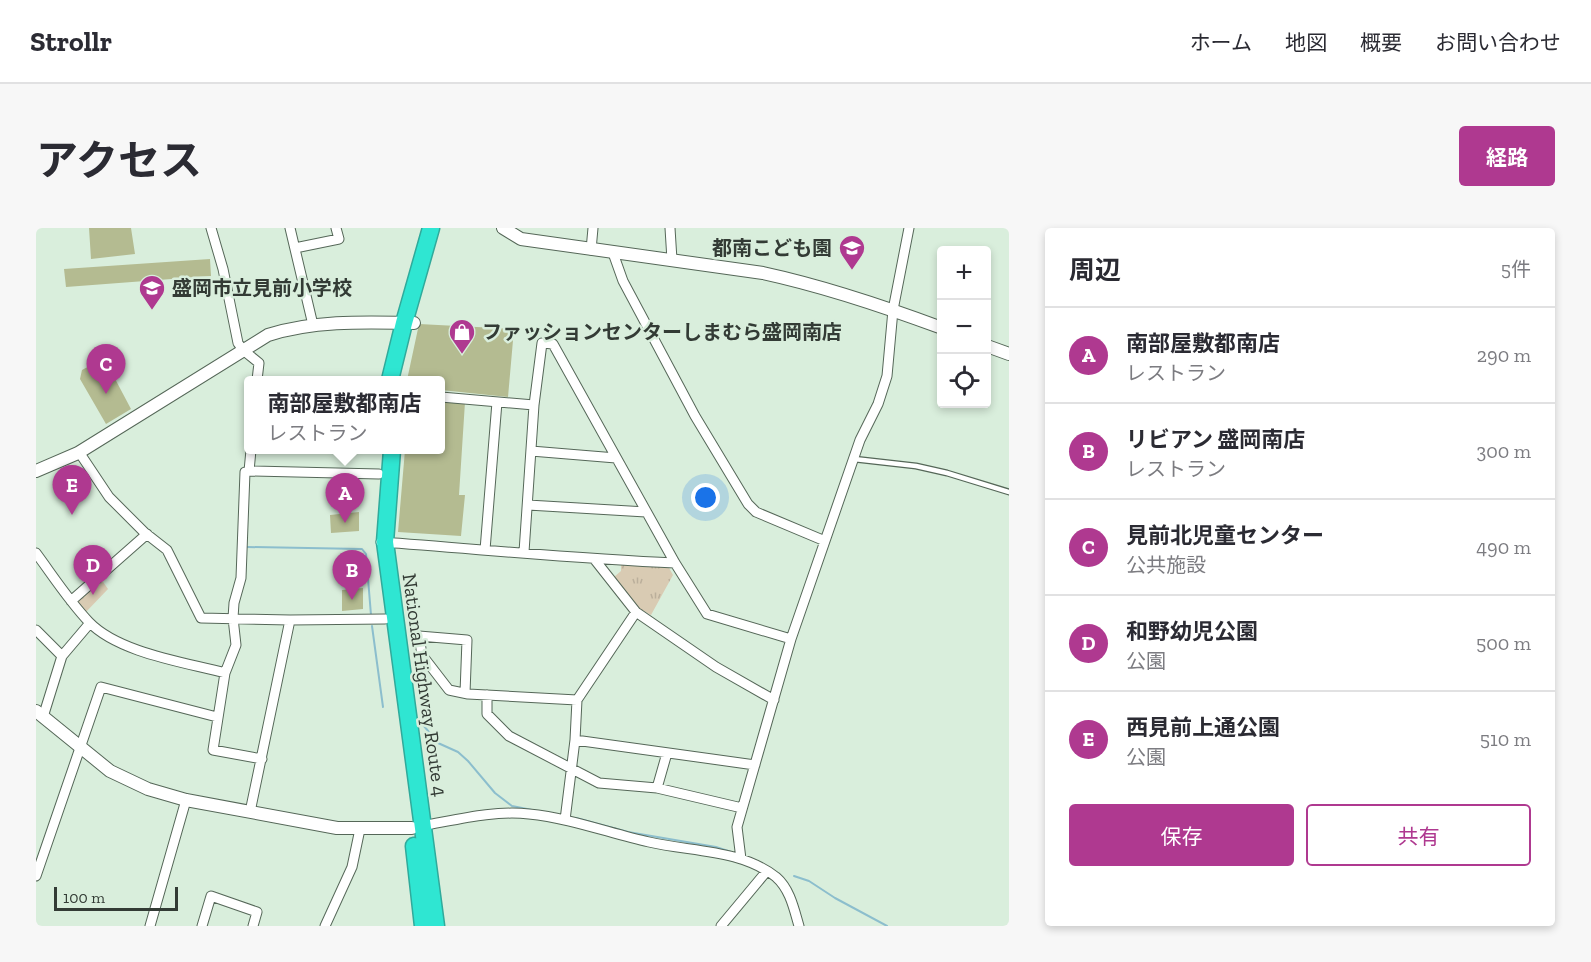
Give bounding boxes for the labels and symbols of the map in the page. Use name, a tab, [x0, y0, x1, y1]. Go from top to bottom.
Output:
school or university icon: 都南こども園	[837, 233, 867, 271]
place label: 都南こども園	[712, 236, 832, 260]
school or university icon: 盛岡市立見前小学校	[137, 273, 167, 311]
place label: 盛岡市立見前小学校	[172, 276, 352, 300]
shop icon: ファッションセンターしまむら盛岡南店	[447, 317, 477, 355]
place label: ファッションセンターしまむら盛岡南店	[482, 320, 842, 344]
pin: C	[86, 344, 126, 394]
pin: E	[52, 466, 92, 515]
pin: A	[326, 474, 364, 523]
your location	[691, 483, 720, 512]
pin: D	[74, 546, 112, 595]
pin: B	[332, 550, 372, 600]
street label: National Highway Route 4	[397, 572, 453, 798]
scale bar	[54, 884, 178, 912]

